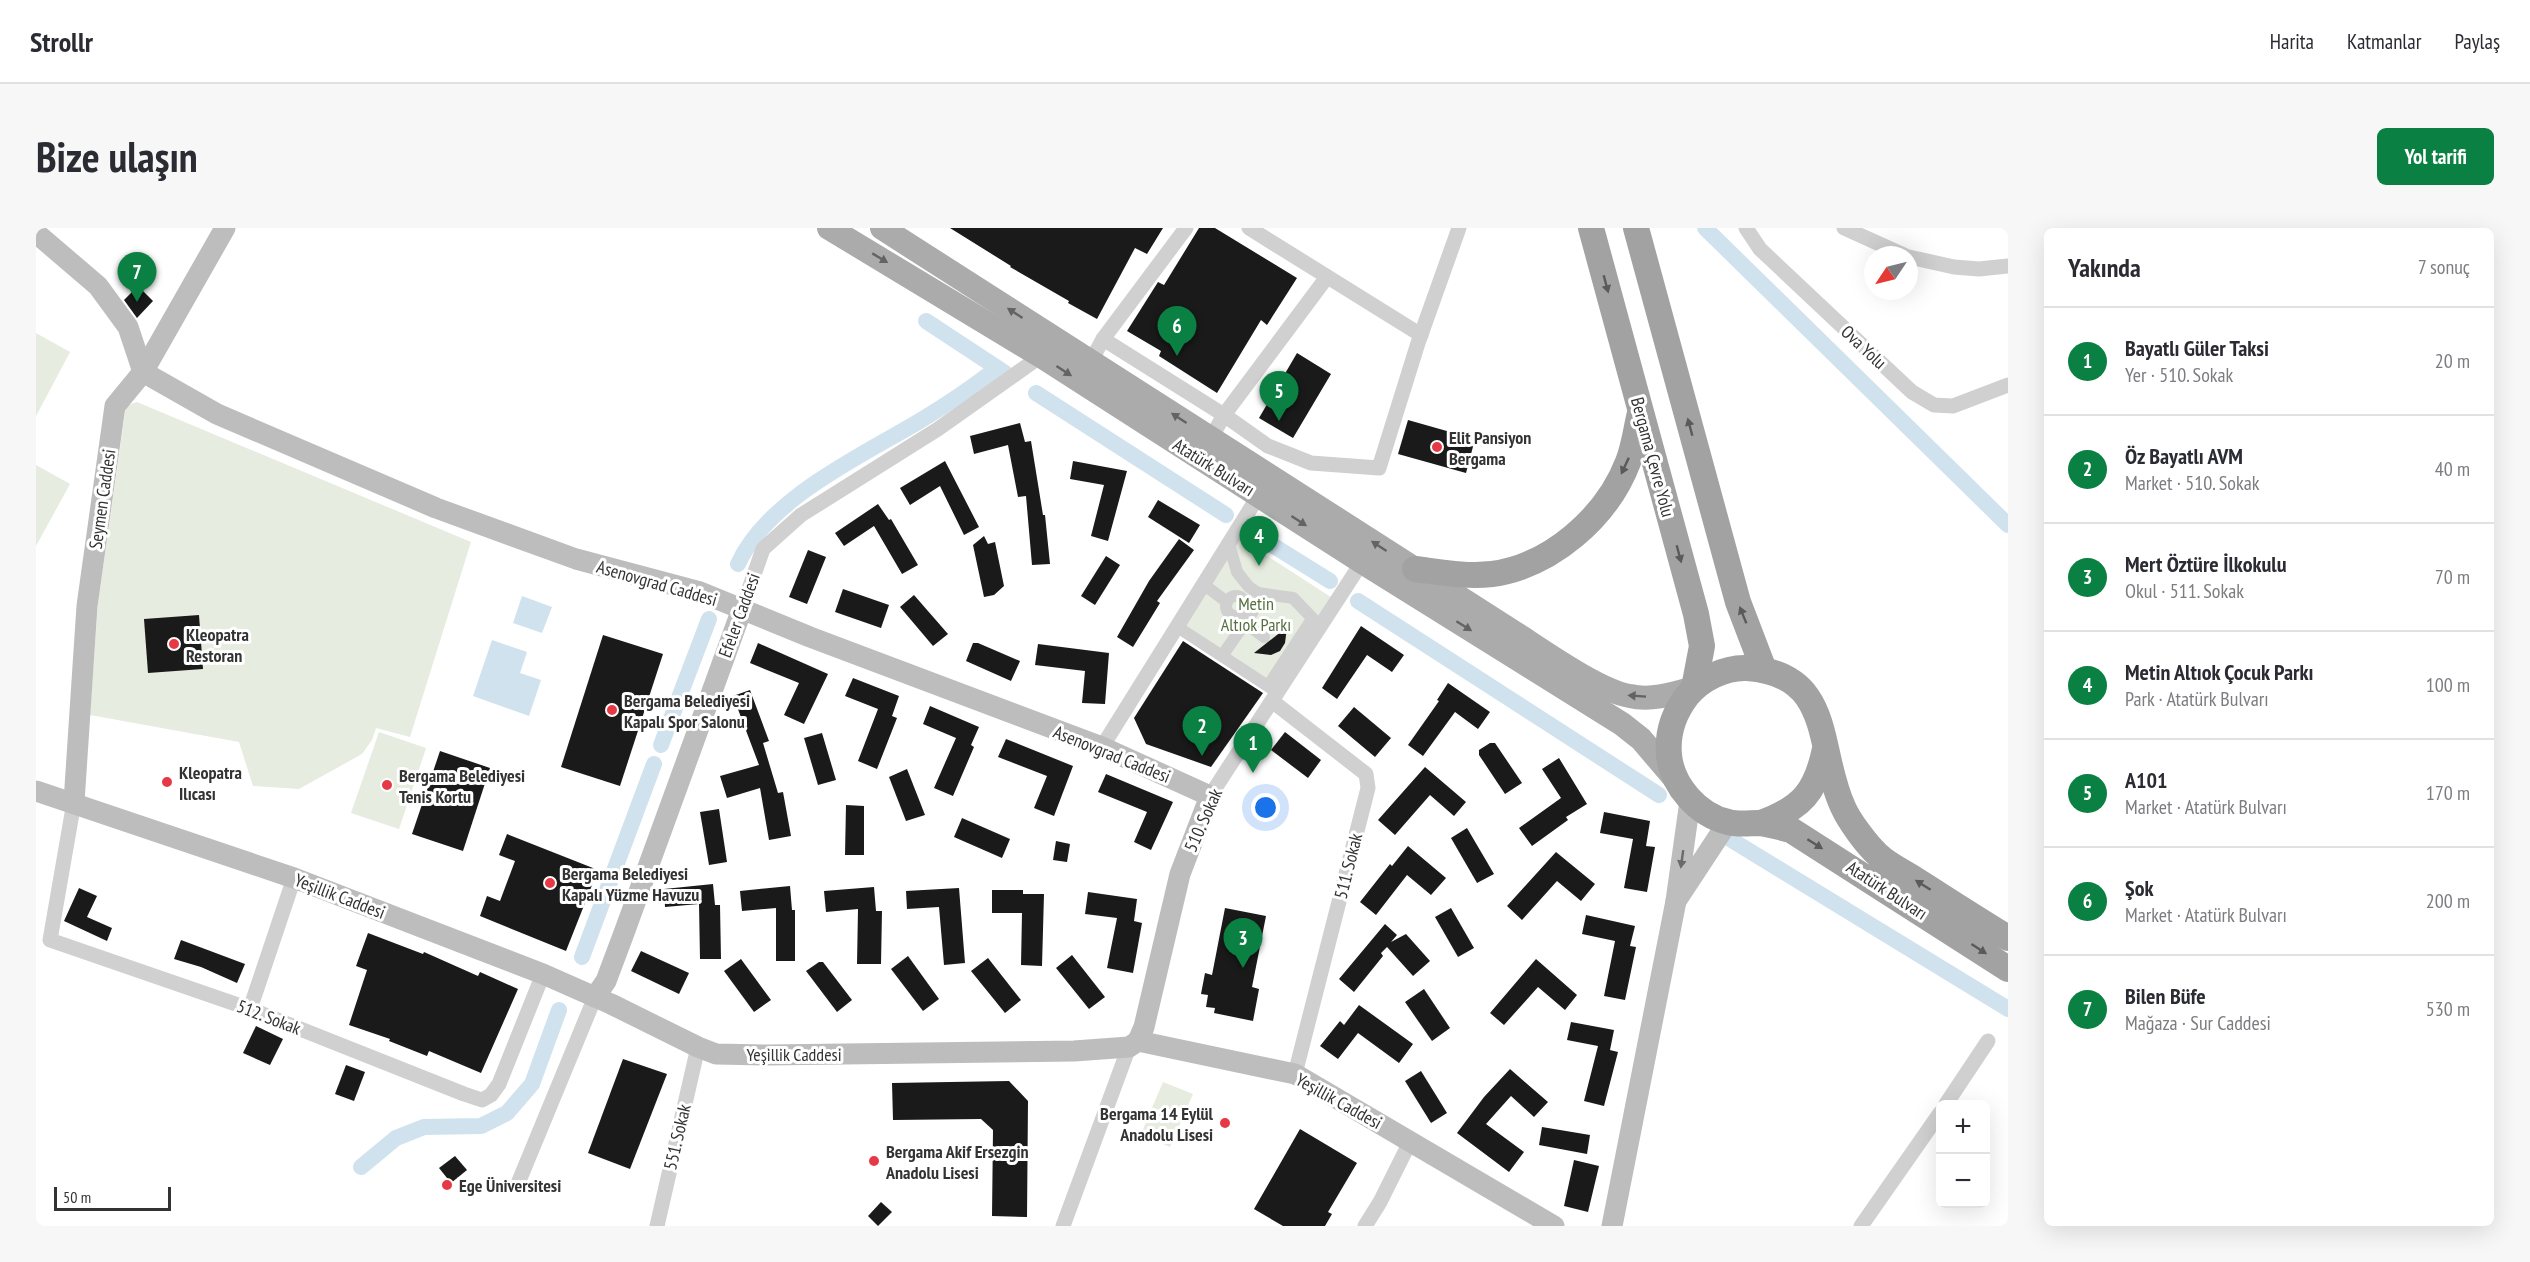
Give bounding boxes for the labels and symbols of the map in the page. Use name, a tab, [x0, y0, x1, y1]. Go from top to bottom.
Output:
north arrow	[1864, 246, 1918, 300]
pin: 7	[118, 253, 156, 302]
one-way arrow	[872, 253, 888, 264]
one-way arrow	[1602, 275, 1612, 294]
pin: 6	[1158, 306, 1196, 356]
one-way arrow	[1007, 308, 1023, 319]
street label: Ova Yolu	[1836, 320, 1892, 374]
one-way arrow	[1056, 365, 1072, 376]
pin: 5	[1260, 372, 1298, 421]
street label: Bergama Çevre Yolu	[1626, 395, 1680, 519]
one-way arrow	[1171, 413, 1187, 424]
one-way arrow	[1685, 418, 1694, 436]
place label: Elit Pansiyon Bergama	[1449, 426, 1531, 470]
street label: Atatürk Bulvarı	[1169, 433, 1259, 501]
marker: Elit Pansiyon Bergama	[1430, 440, 1444, 454]
street label: Seymen Caddesi	[84, 448, 120, 550]
one-way arrow	[1621, 458, 1630, 475]
pin: 4	[1240, 516, 1278, 566]
one-way arrow	[1291, 516, 1307, 527]
one-way arrow	[1371, 540, 1387, 551]
one-way arrow	[1675, 545, 1685, 563]
street label: Asenovgrad Caddesi	[594, 555, 720, 611]
street label: Efeler Caddesi	[713, 570, 765, 660]
park label: Metin Altıok Parkı	[1221, 592, 1291, 636]
one-way arrow	[1738, 606, 1747, 624]
one-way arrow	[1455, 620, 1472, 631]
place label: Kleopatra Restoran	[186, 623, 249, 667]
marker: Kleopatra Restoran	[167, 637, 181, 651]
place label: Bergama Belediyesi Kapalı Spor Salonu	[624, 689, 750, 733]
one-way arrow	[1627, 691, 1646, 701]
marker: Bergama Belediyesi Kapalı Spor Salonu	[605, 703, 619, 717]
pin: 2	[1182, 706, 1222, 756]
street label: Asenovgrad Caddesi	[1050, 720, 1174, 788]
pin: 1	[1234, 724, 1272, 773]
place label: Kleopatra Ilıcası	[179, 761, 242, 805]
place label: Bergama Belediyesi Tenis Kortu	[399, 764, 525, 808]
marker: Kleopatra Ilıcası	[160, 775, 174, 789]
marker: Bergama Belediyesi Tenis Kortu	[380, 778, 394, 792]
street label: 510. Sokak	[1179, 785, 1227, 855]
your location	[1251, 793, 1280, 822]
street label: 511. Sokak	[1329, 831, 1367, 901]
one-way arrow	[1807, 838, 1823, 849]
one-way arrow	[1678, 849, 1687, 868]
street label: Atatürk Bulvarı	[1842, 855, 1932, 925]
place label: Bergama Belediyesi Kapalı Yüzme Havuzu	[562, 862, 699, 906]
street label: Yeşillik Caddesi	[291, 868, 389, 924]
marker: Bergama Belediyesi Kapalı Yüzme Havuzu	[543, 876, 557, 890]
one-way arrow	[1915, 879, 1931, 890]
pin: 3	[1224, 918, 1262, 968]
one-way arrow	[1970, 944, 1987, 955]
street label: 512. Sokak	[234, 994, 304, 1040]
street label: Yeşillik Caddesi	[746, 1043, 842, 1066]
street label: Yeşillik Caddesi	[1292, 1068, 1386, 1134]
street label: 551. Sokak	[658, 1102, 696, 1172]
place label: Bergama 14 Eylül Anadolu Lisesi	[1100, 1102, 1214, 1146]
marker: Bergama 14 Eylül Anadolu Lisesi	[1218, 1116, 1232, 1130]
place label: Bergama Akif Ersezgin Anadolu Lisesi	[885, 1140, 1029, 1184]
marker: Bergama Akif Ersezgin Anadolu Lisesi	[867, 1154, 881, 1168]
place label: Ege Üniversitesi	[459, 1174, 561, 1197]
marker: Ege Üniversitesi	[440, 1178, 454, 1192]
scale bar	[54, 1184, 171, 1212]

